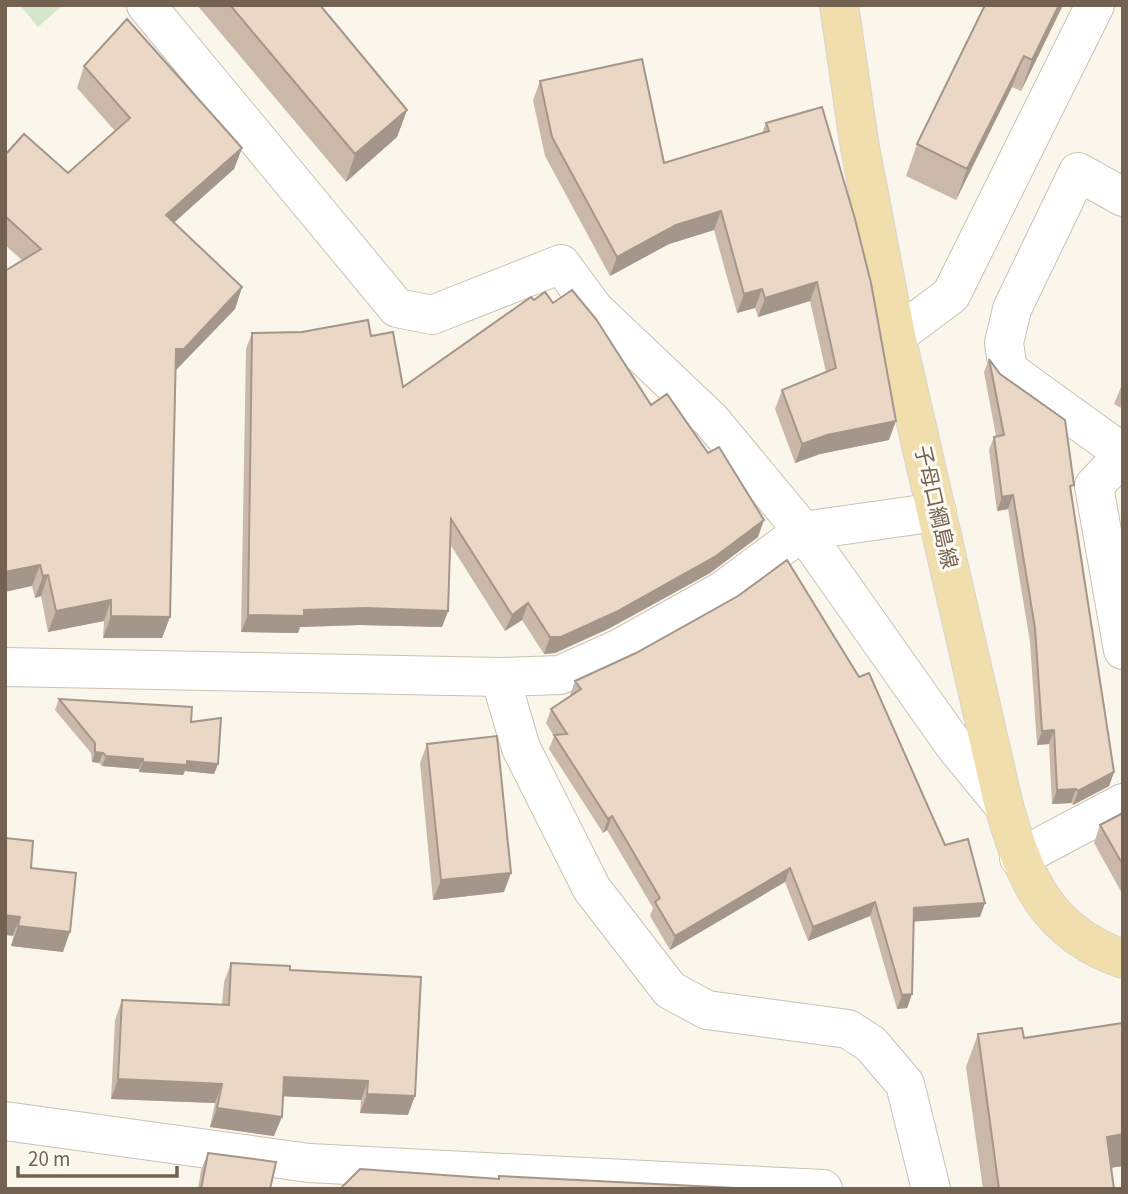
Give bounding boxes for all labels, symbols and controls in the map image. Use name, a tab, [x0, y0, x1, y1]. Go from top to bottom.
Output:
street label: 子母口綱島線	[907, 442, 965, 572]
scale bar	[18, 1134, 177, 1178]
text: 20 m	[28, 1144, 70, 1174]

